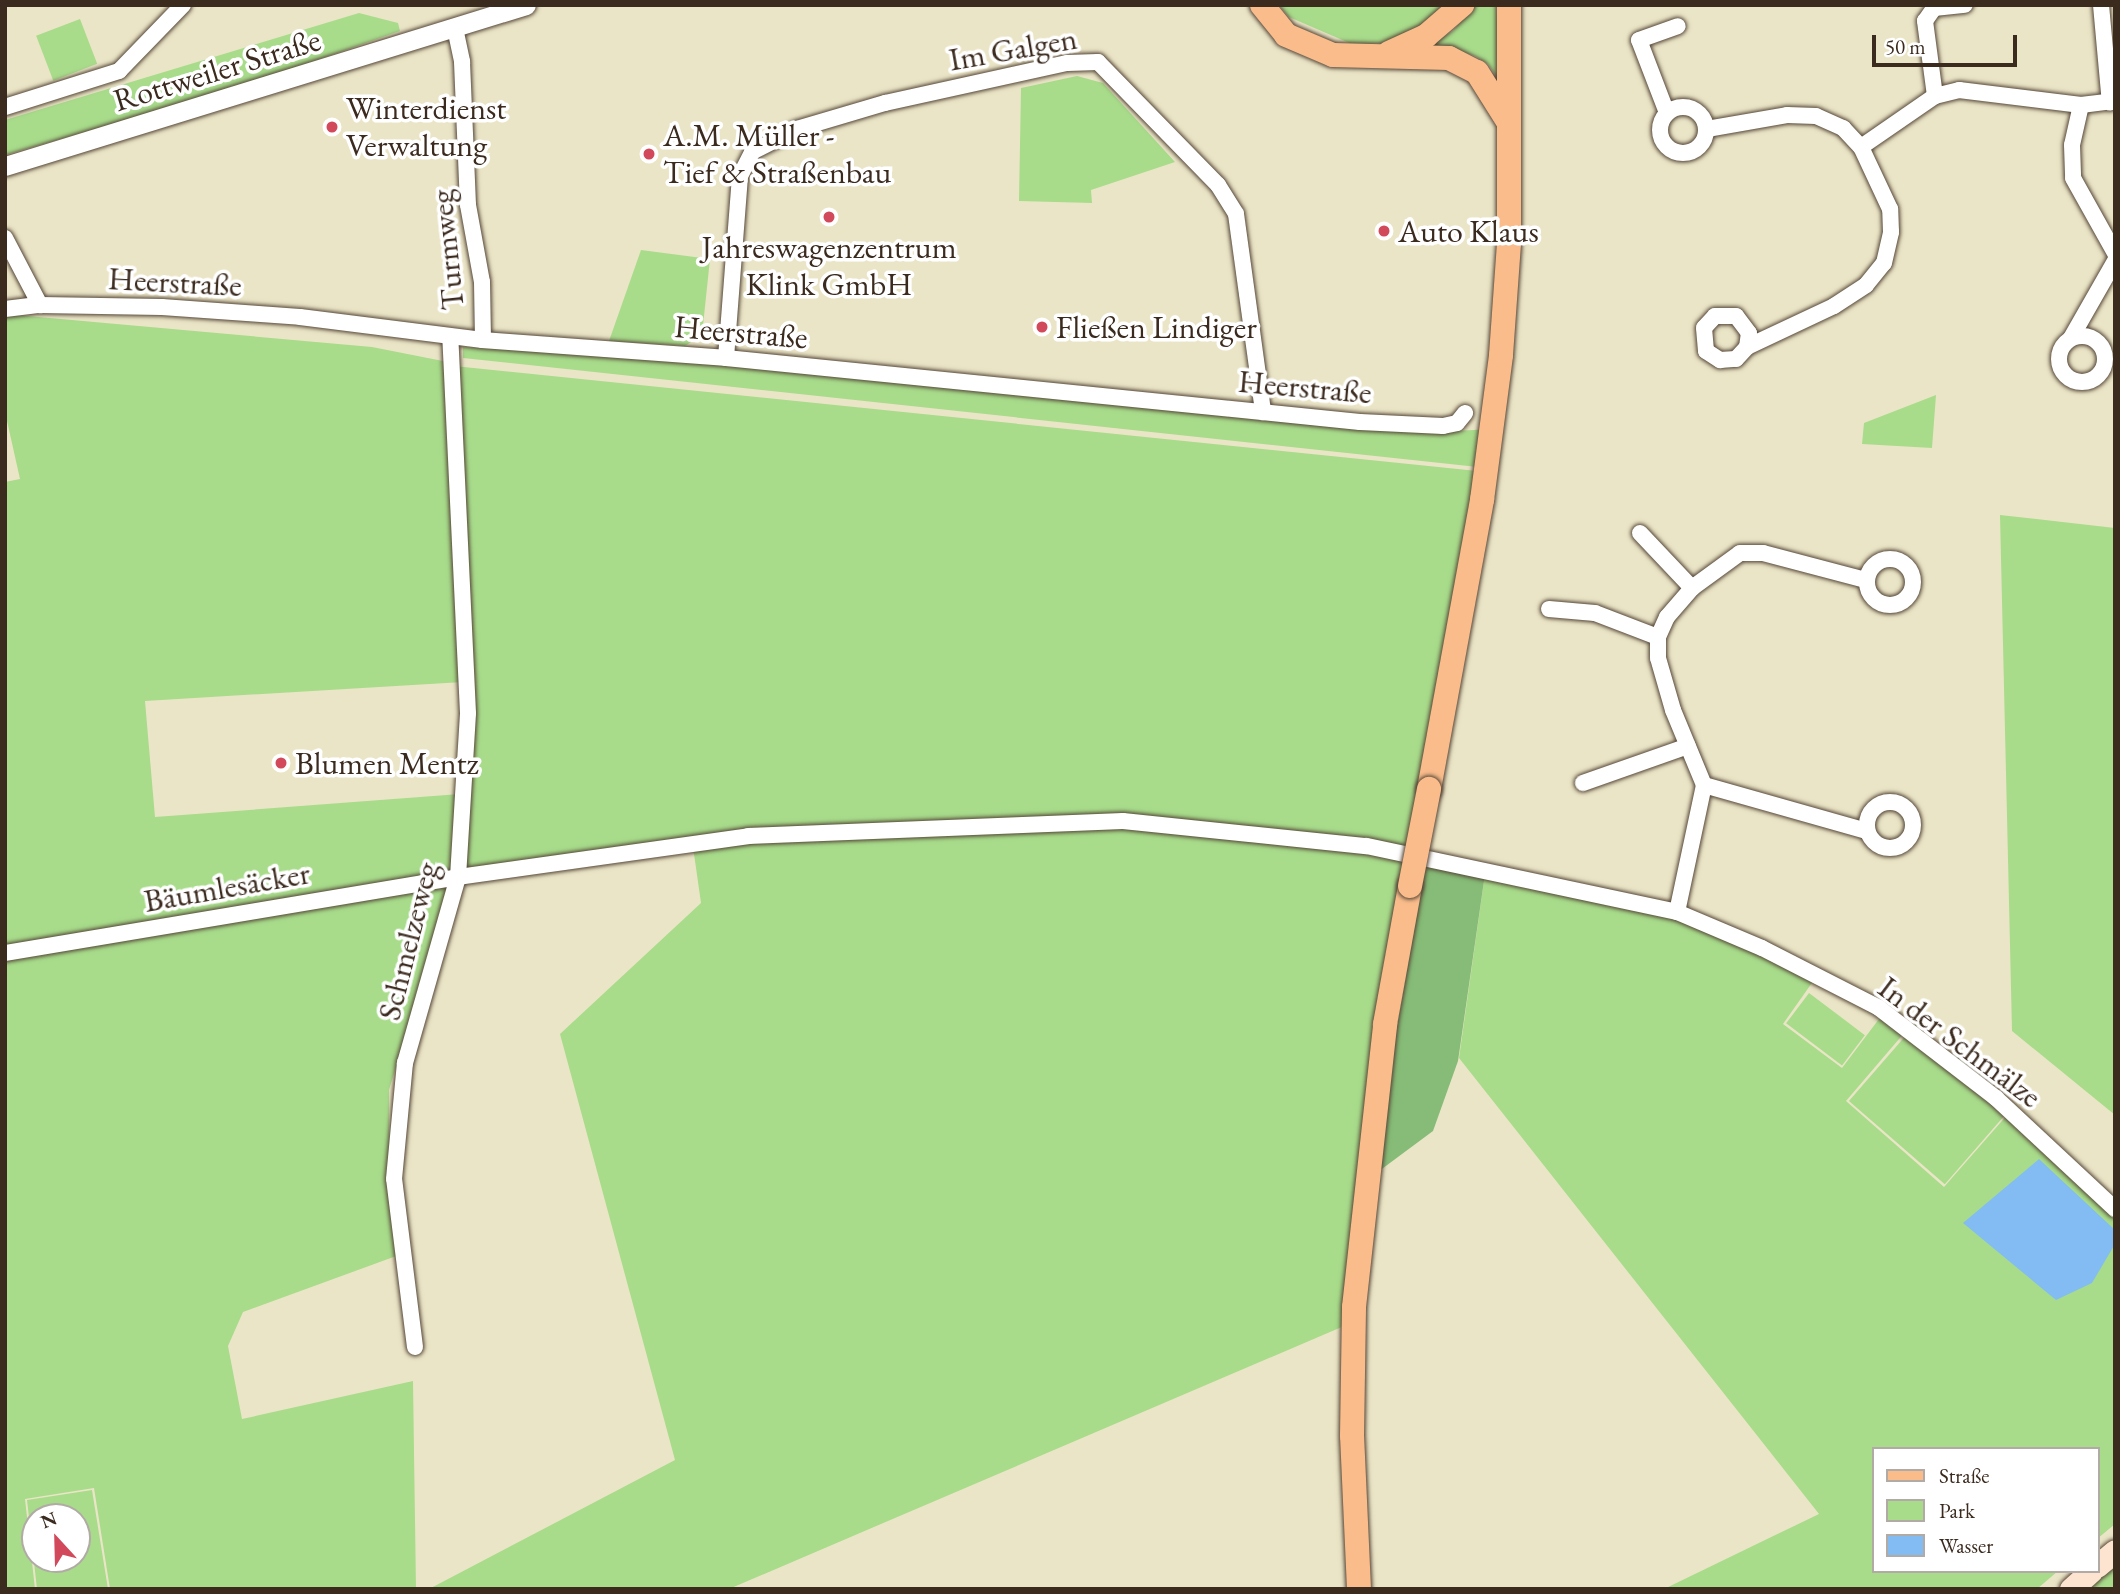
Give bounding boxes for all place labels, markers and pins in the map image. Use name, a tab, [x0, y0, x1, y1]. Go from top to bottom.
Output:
place label: Winterdienst Verwaltung	[346, 90, 506, 165]
place label: A.M. Müller - Tief & Straßenbau	[663, 117, 891, 192]
marker: Winterdienst Verwaltung	[324, 119, 340, 135]
marker: A.M. Müller - Tief & Straßenbau	[641, 146, 657, 162]
marker: Jahreswagenzentrum Klink GmbH	[821, 209, 837, 225]
place label: Auto Klaus	[1398, 212, 1539, 250]
marker: Auto Klaus	[1376, 223, 1392, 239]
place label: Jahreswagenzentrum Klink GmbH	[701, 229, 957, 304]
place label: Fließen Lindiger	[1056, 308, 1257, 346]
marker: Fließen Lindiger	[1034, 319, 1050, 335]
place label: Blumen Mentz	[295, 744, 479, 782]
marker: Blumen Mentz	[273, 755, 289, 771]

